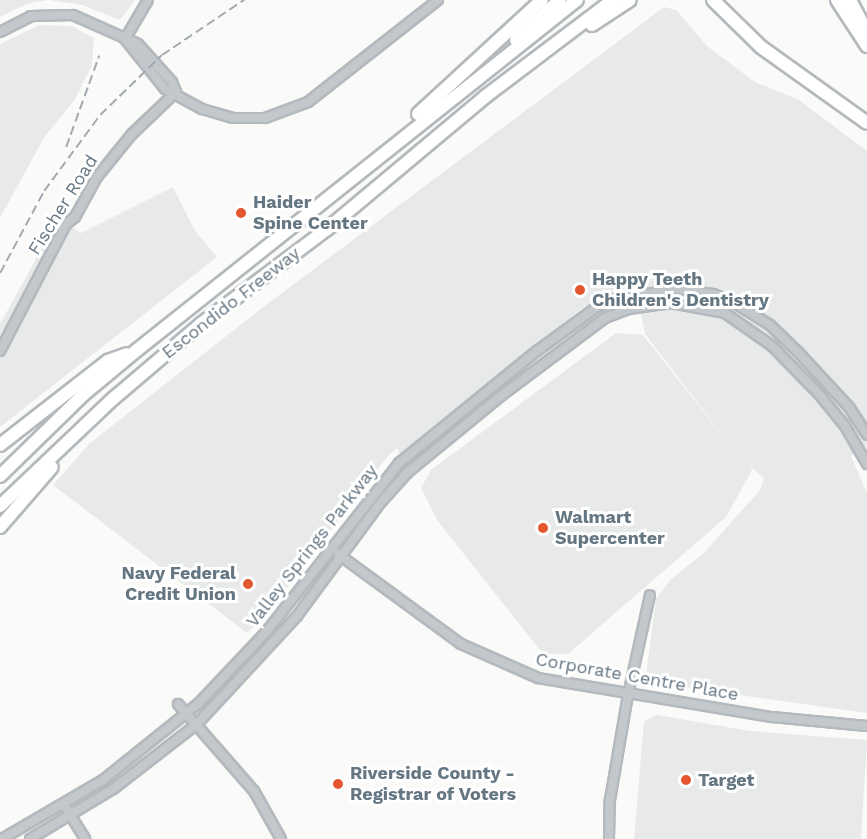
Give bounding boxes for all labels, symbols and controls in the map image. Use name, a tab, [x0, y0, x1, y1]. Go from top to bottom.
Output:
street label: Fischer Road	[24, 151, 102, 259]
place label: Haider Spine Center	[253, 192, 368, 234]
marker: Haider Spine Center	[234, 206, 248, 220]
street label: Escondido Freeway	[158, 242, 304, 364]
place label: Happy Teeth Children's Dentistry	[592, 269, 769, 312]
marker: Happy Teeth Children's Dentistry	[573, 283, 587, 297]
street label: Valley Springs Parkway	[242, 460, 382, 632]
place label: Walmart Supercenter	[555, 507, 665, 550]
marker: Walmart Supercenter	[536, 521, 550, 535]
place label: Navy Federal Credit Union	[121, 563, 236, 606]
marker: Navy Federal Credit Union	[241, 577, 255, 591]
street label: Corporate Centre Place	[534, 649, 740, 705]
place label: Riverside County - Registrar of Voters	[350, 763, 517, 806]
place label: Target	[698, 769, 754, 791]
marker: Target	[679, 773, 693, 787]
marker: Riverside County - Registrar of Voters	[331, 777, 345, 791]

